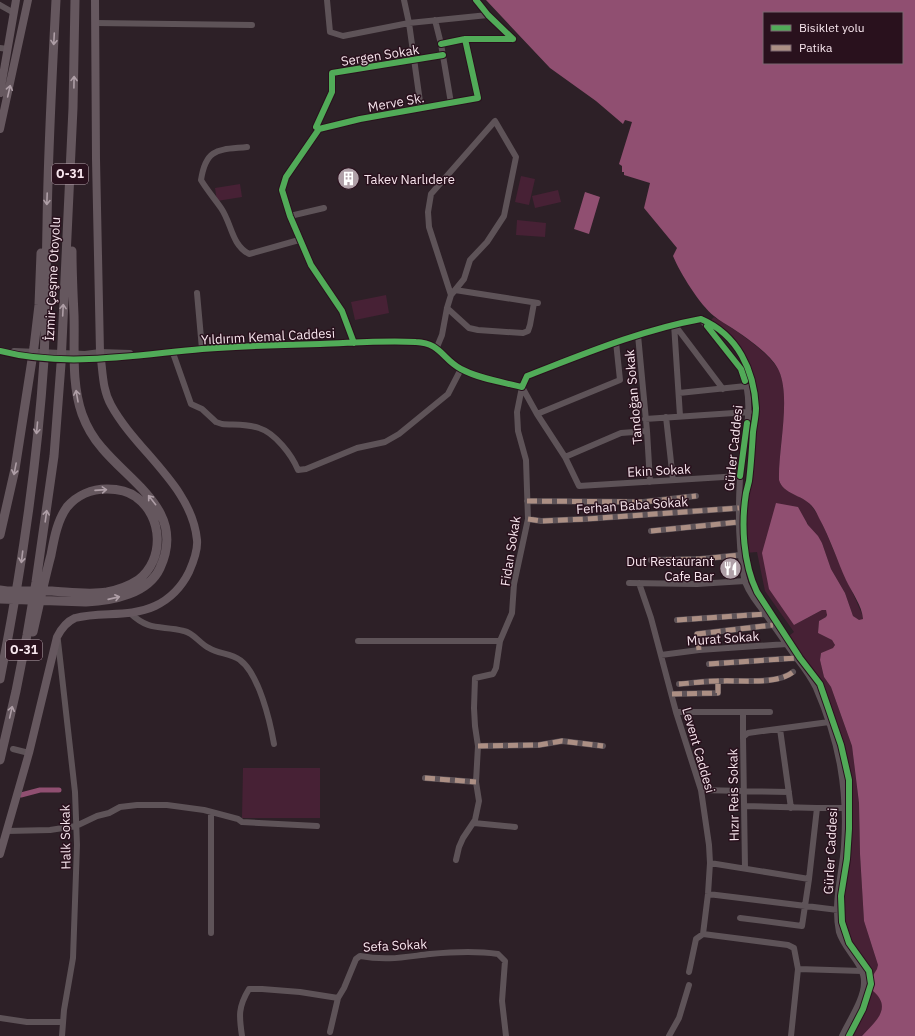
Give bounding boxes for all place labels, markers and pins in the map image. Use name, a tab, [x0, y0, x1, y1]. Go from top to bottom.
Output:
building icon: Takev Narlıdere	[336, 166, 362, 192]
place label: Takev Narlıdere	[364, 171, 455, 188]
place label: Dut Restaurant Cafe Bar	[626, 553, 714, 585]
restaurant icon: Dut Restaurant Cafe Bar	[717, 555, 743, 581]

